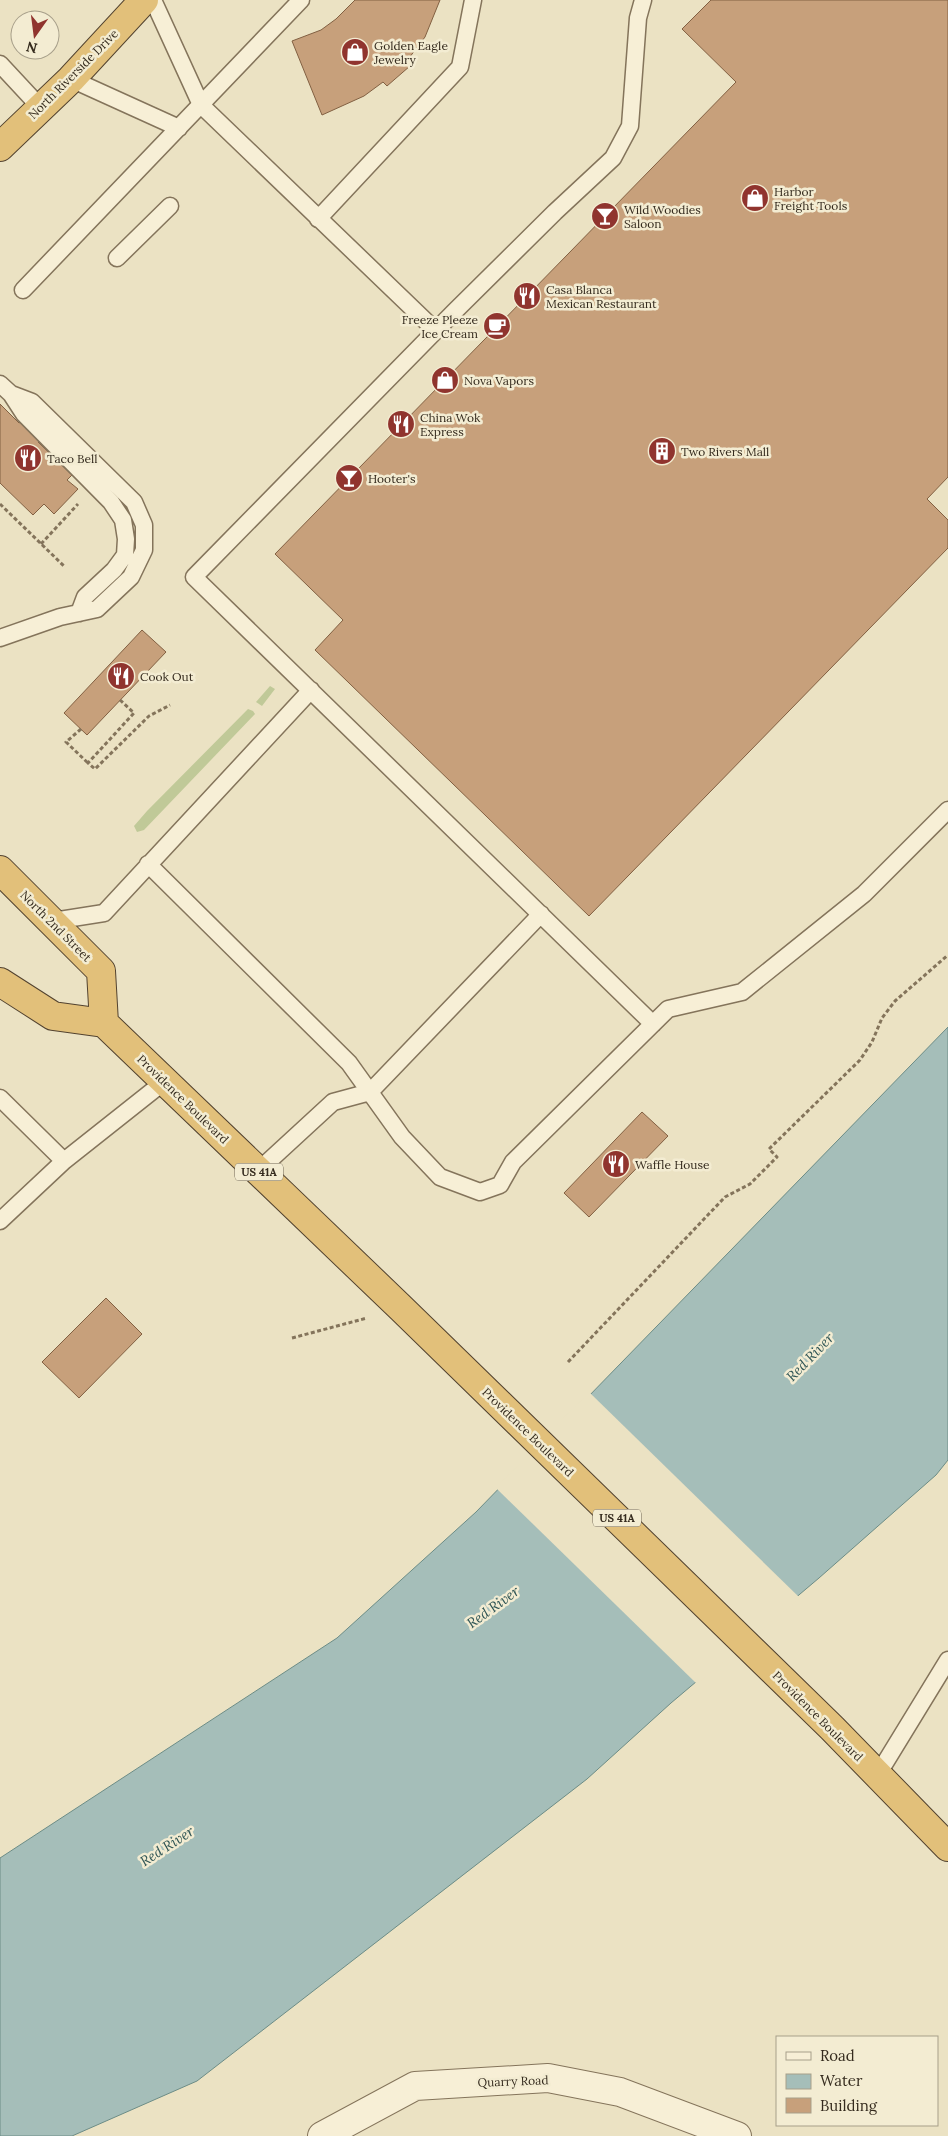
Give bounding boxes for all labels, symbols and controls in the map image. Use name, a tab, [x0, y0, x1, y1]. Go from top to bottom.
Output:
north arrow	[10, 10, 60, 60]
street label: North Riverside Drive	[25, 26, 121, 122]
shop icon: Golden Eagle Jewelry	[340, 37, 370, 67]
place label: Golden Eagle Jewelry	[373, 38, 448, 67]
shop icon: Harbor Freight Tools	[740, 183, 770, 213]
place label: Harbor Freight Tools	[774, 184, 848, 213]
bar icon: Wild Woodies Saloon	[590, 201, 620, 231]
place label: Wild Woodies Saloon	[624, 202, 701, 231]
restaurant icon: Casa Blanca Mexican Restaurant	[512, 281, 542, 311]
place label: Casa Blanca Mexican Restaurant	[546, 282, 657, 311]
cafe icon: Freeze Pleeze Ice Cream	[482, 311, 512, 341]
place label: Freeze Pleeze Ice Cream	[402, 312, 478, 341]
shop icon: Nova Vapors	[430, 365, 460, 395]
place label: Nova Vapors	[464, 373, 534, 388]
restaurant icon: China Wok Express	[386, 409, 416, 439]
place label: China Wok Express	[420, 410, 481, 439]
building icon: Two Rivers Mall	[647, 436, 677, 466]
restaurant icon: Taco Bell	[13, 443, 43, 473]
place label: Two Rivers Mall	[681, 444, 769, 459]
place label: Taco Bell	[47, 451, 98, 466]
bar icon: Hooter's	[334, 463, 364, 493]
place label: Hooter's	[368, 471, 416, 486]
restaurant icon: Cook Out	[106, 661, 136, 691]
place label: Cook Out	[140, 669, 194, 684]
street label: North 2nd Street	[17, 887, 95, 965]
street label: Providence Boulevard	[134, 1051, 232, 1147]
restaurant icon: Waffle House	[601, 1149, 631, 1179]
place label: Waffle House	[635, 1157, 710, 1172]
road number: US 41A	[235, 1164, 283, 1180]
water label: Red River	[783, 1329, 838, 1385]
street label: Providence Boulevard	[479, 1384, 577, 1480]
road number: US 41A	[593, 1510, 641, 1526]
water label: Red River	[463, 1582, 523, 1632]
street label: Providence Boulevard	[770, 1668, 866, 1764]
water label: Red River	[137, 1822, 198, 1870]
legend	[776, 2036, 938, 2126]
text: Road	[820, 2046, 855, 2065]
text: Water	[820, 2071, 863, 2090]
street label: Quarry Road	[477, 2072, 549, 2090]
text: Building	[820, 2096, 878, 2115]

